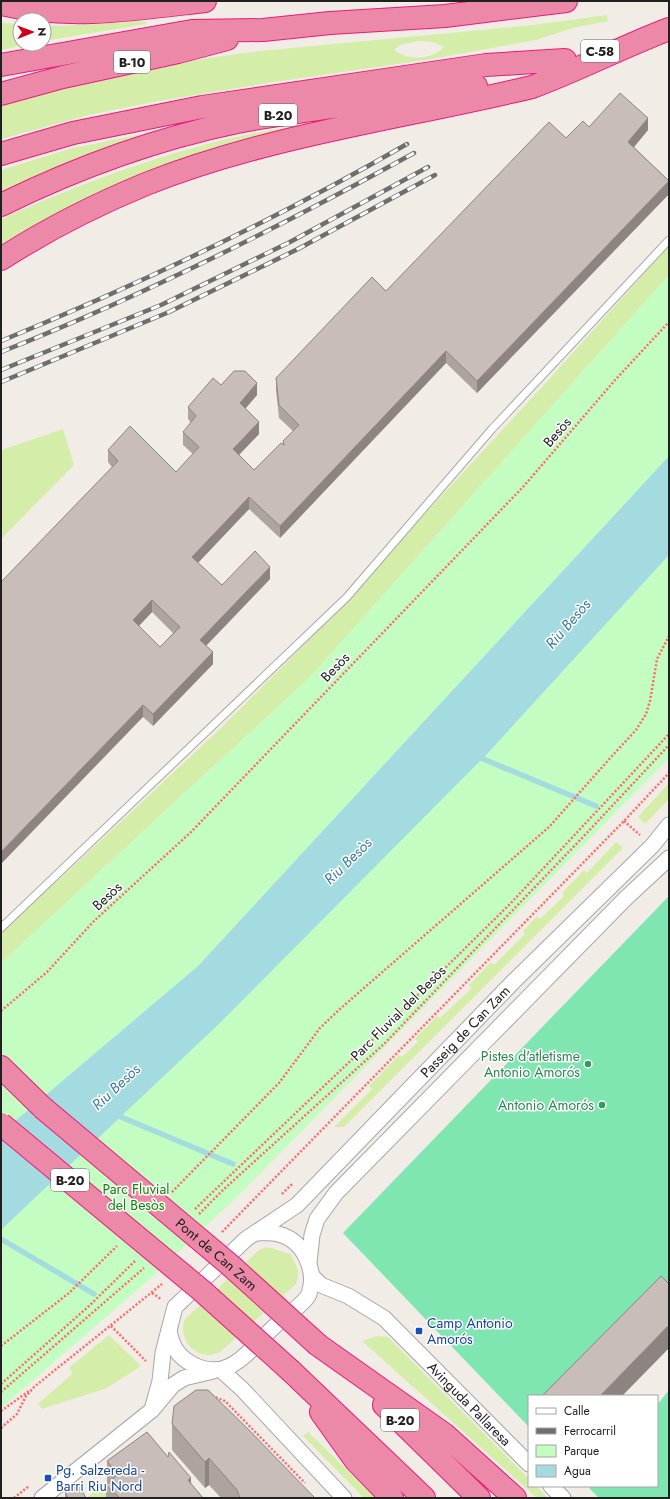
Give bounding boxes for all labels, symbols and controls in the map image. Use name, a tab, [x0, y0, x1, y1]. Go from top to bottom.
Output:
north arrow	[12, 12, 52, 52]
text: N	[34, 27, 50, 36]
road number: C-58	[581, 40, 619, 62]
road number: B-10	[114, 51, 150, 73]
road number: B-20	[259, 104, 297, 126]
street label: Besòs	[538, 412, 576, 451]
water label: Riu Besòs	[540, 594, 596, 654]
street label: Besòs	[316, 648, 354, 686]
water label: Riu Besòs	[319, 832, 377, 890]
street label: Besòs	[88, 877, 126, 915]
street label: Parc Fluvial del Besòs	[346, 961, 450, 1065]
street label: Passeig de Can Zam	[416, 981, 514, 1082]
place label: Pistes d'atletisme Antonio Amorós	[481, 1046, 580, 1082]
water label: Riu Besòs	[87, 1059, 145, 1115]
marker: Pistes d'atletisme Antonio Amorós	[583, 1059, 593, 1069]
place label: Antonio Amorós	[498, 1095, 594, 1115]
marker: Antonio Amorós	[597, 1100, 607, 1110]
road number: B-20	[51, 1169, 89, 1191]
park label: Parc Fluvial del Besòs	[103, 1179, 169, 1215]
street label: Pont de Can Zam	[171, 1213, 262, 1295]
place label: Camp Antonio Amorós	[427, 1313, 513, 1349]
marker: Camp Antonio Amorós	[414, 1326, 424, 1336]
street label: Avinguda Pallaresa	[423, 1357, 516, 1450]
legend	[528, 1395, 658, 1487]
text: Calle	[564, 1402, 590, 1420]
road number: B-20	[381, 1409, 419, 1431]
text: Ferrocarril	[564, 1422, 616, 1440]
text: Parque	[564, 1442, 599, 1460]
place label: Pg. Salzereda - Barri Riu Nord	[56, 1460, 144, 1496]
text: Agua	[564, 1462, 591, 1480]
marker: Pg. Salzereda - Barri Riu Nord	[43, 1473, 53, 1483]

